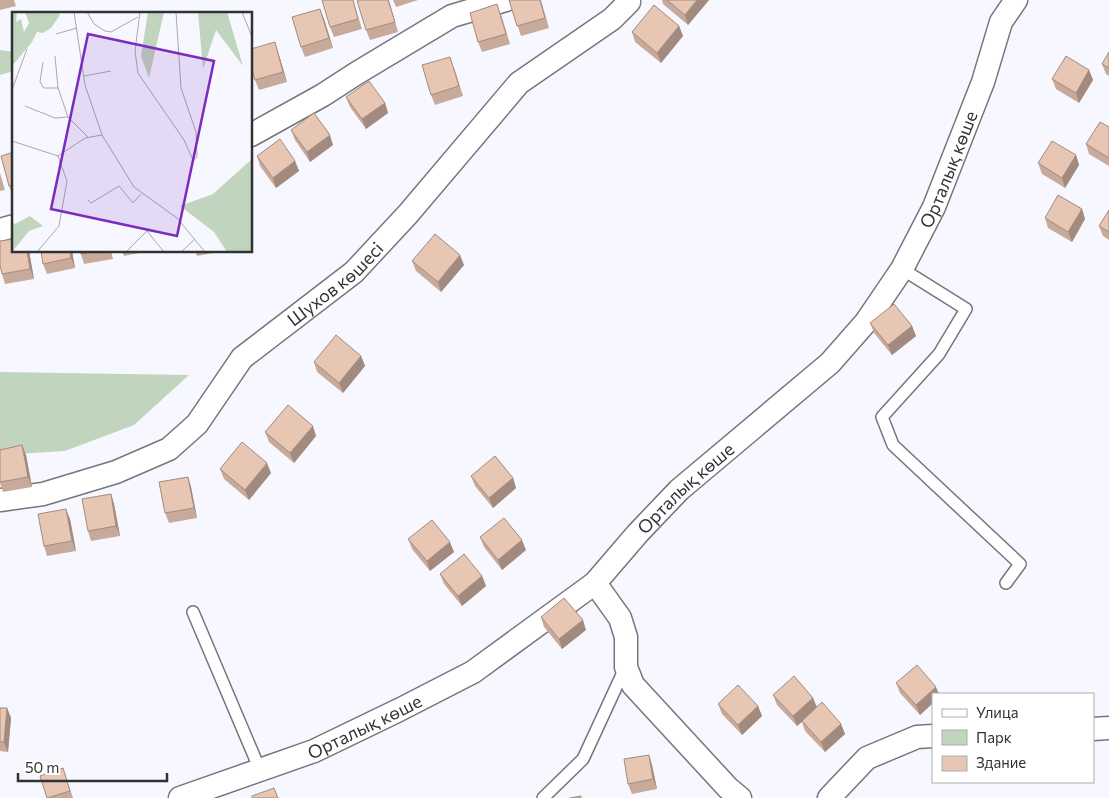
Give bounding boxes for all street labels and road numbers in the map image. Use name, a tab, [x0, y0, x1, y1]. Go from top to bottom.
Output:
street label: Орталық көше	[914, 107, 982, 231]
street label: Шухов көшесі	[283, 237, 388, 330]
street label: Орталық көше	[632, 438, 738, 538]
street label: Орталық көше	[304, 689, 425, 764]

